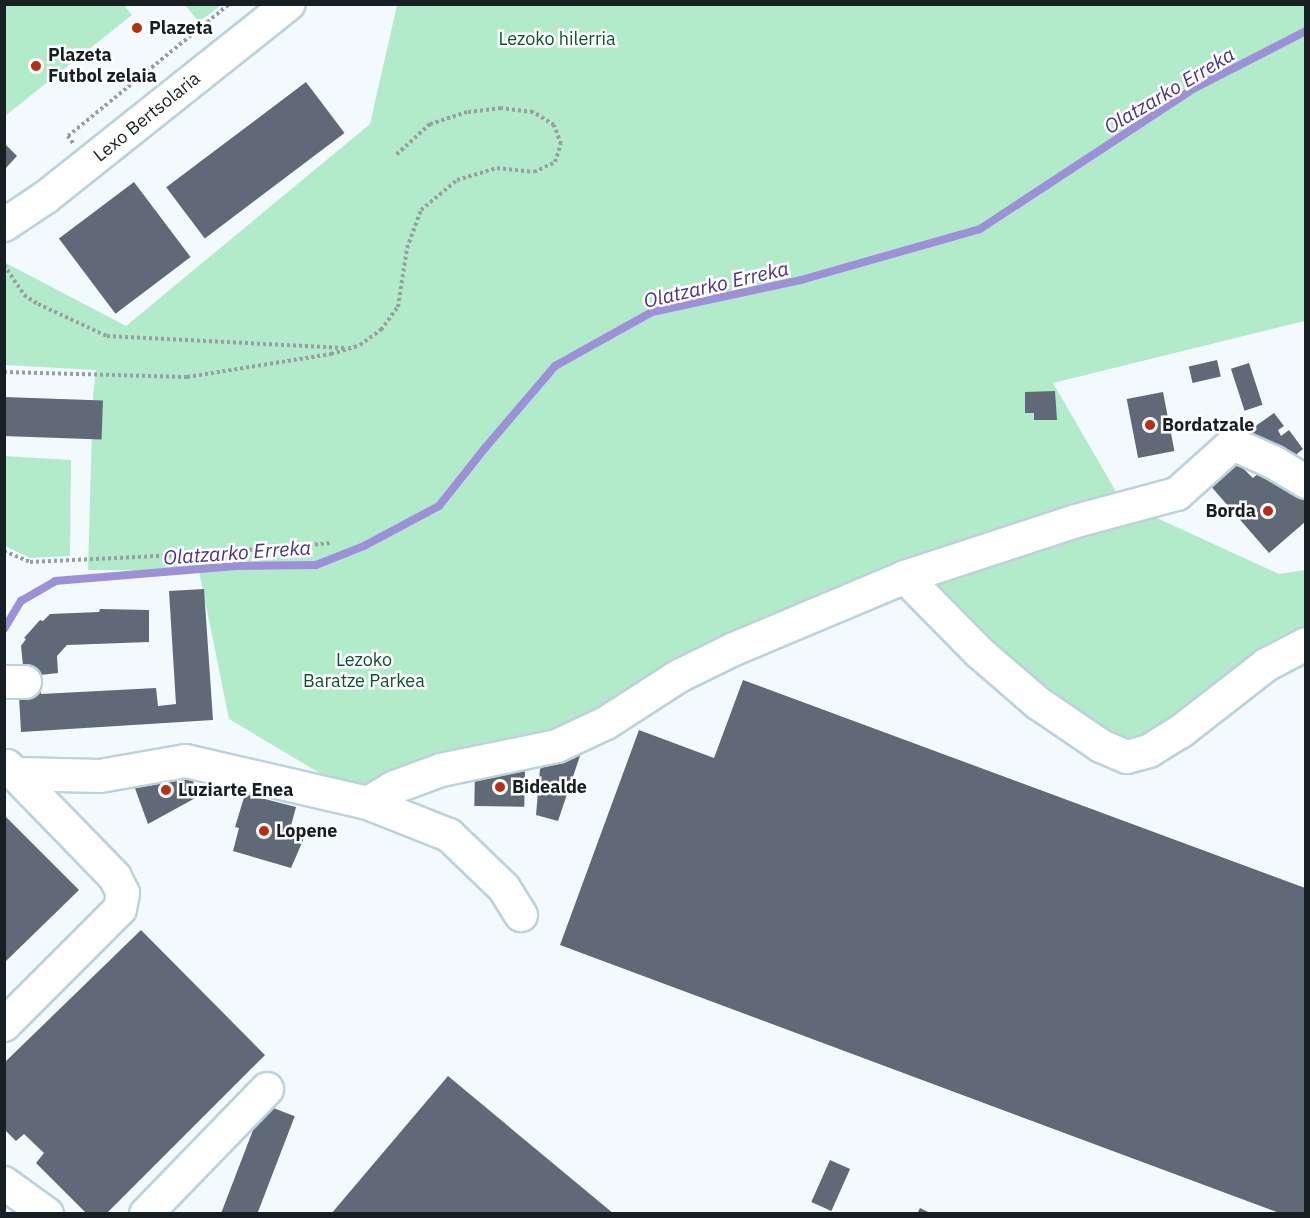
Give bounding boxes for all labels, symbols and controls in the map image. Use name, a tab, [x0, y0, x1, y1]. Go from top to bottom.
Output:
place label: Plazeta	[149, 17, 213, 39]
marker: Plazeta	[130, 21, 144, 35]
park label: Lezoko hilerria	[498, 28, 616, 50]
water label: Olatzarko Erreka	[1099, 42, 1239, 138]
place label: Plazeta Futbol zelaia	[48, 45, 157, 88]
marker: Plazeta Futbol zelaia	[29, 59, 43, 73]
street label: Lexo Bertsolaria	[90, 68, 204, 166]
water label: Olatzarko Erreka	[641, 256, 791, 312]
place label: Bordatzale	[1162, 414, 1254, 436]
marker: Bordatzale	[1143, 418, 1157, 432]
place label: Borda	[1205, 500, 1256, 522]
marker: Borda	[1261, 504, 1275, 518]
water label: Olatzarko Erreka	[162, 535, 312, 569]
park label: Lezoko Baratze Parkea	[303, 650, 425, 692]
place label: Bidealde	[512, 776, 587, 798]
place label: Luziarte Enea	[178, 779, 293, 801]
marker: Bidealde	[493, 780, 507, 794]
marker: Luziarte Enea	[159, 783, 173, 797]
place label: Lopene	[276, 820, 337, 842]
marker: Lopene	[257, 824, 271, 838]

